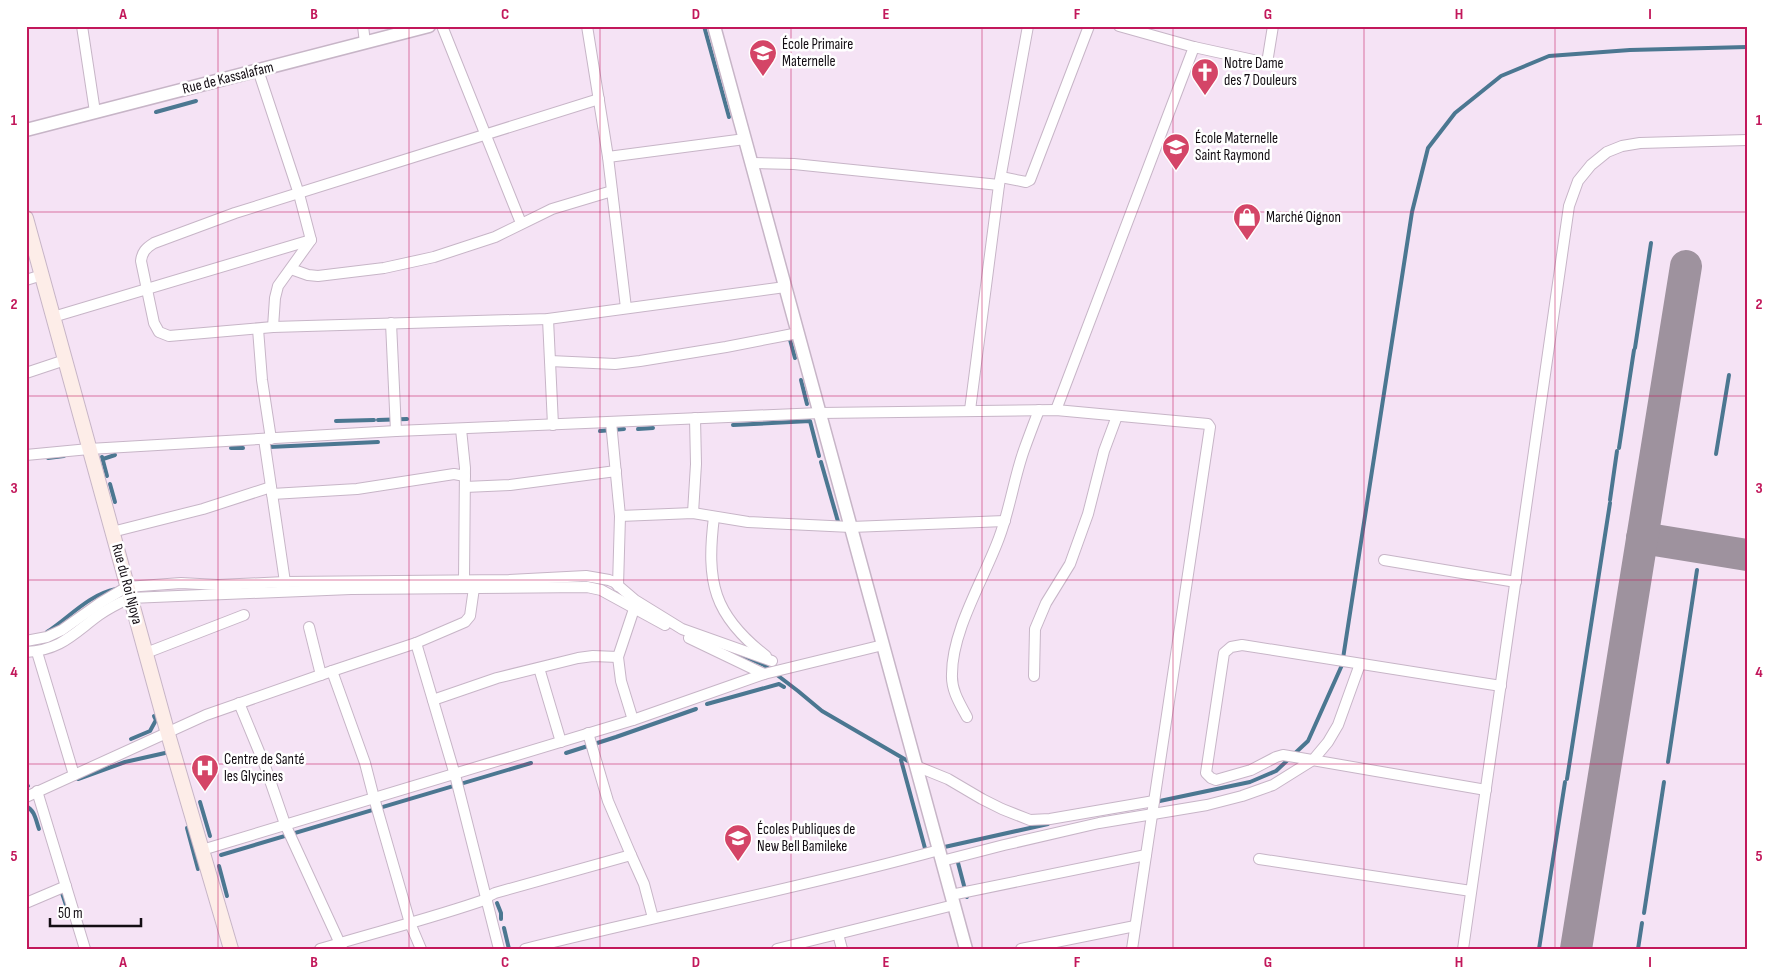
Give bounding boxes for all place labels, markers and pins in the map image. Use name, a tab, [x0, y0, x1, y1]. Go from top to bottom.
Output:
place label: École Primaire Maternelle	[782, 35, 853, 71]
school or university icon: École Primaire Maternelle	[748, 38, 778, 77]
place label: Notre Dame des 7 Douleurs	[1224, 54, 1297, 90]
church icon: Notre Dame des 7 Douleurs	[1190, 57, 1220, 96]
place label: École Maternelle Saint Raymond	[1195, 129, 1278, 165]
school or university icon: École Maternelle Saint Raymond	[1161, 132, 1191, 171]
shop icon: Marché Oignon	[1232, 202, 1262, 241]
place label: Marché Oignon	[1266, 208, 1341, 227]
place label: Centre de Santé les Glycines	[224, 750, 305, 786]
hospital icon: Centre de Santé les Glycines	[190, 753, 220, 792]
place label: Écoles Publiques de New Bell Bamileke	[757, 820, 855, 856]
school or university icon: Écoles Publiques de New Bell Bamileke	[723, 823, 753, 862]

